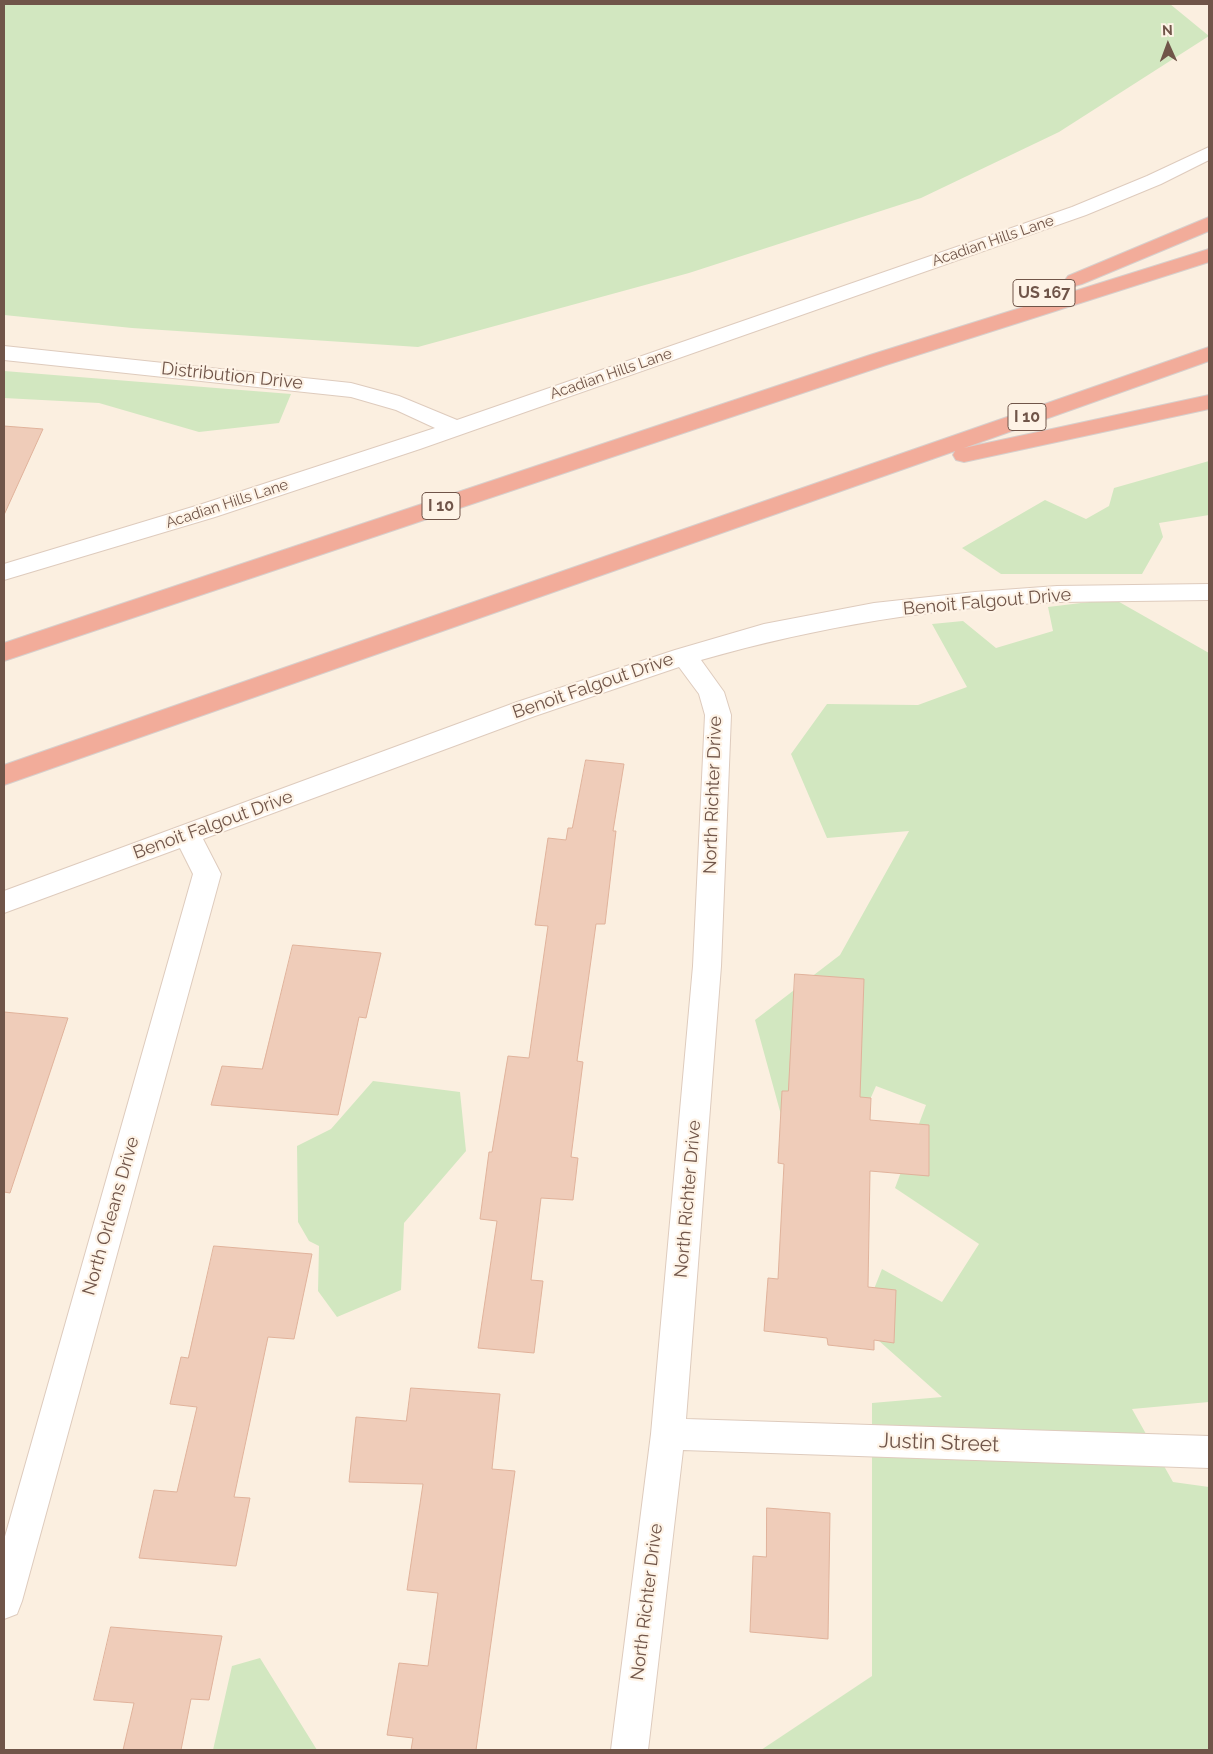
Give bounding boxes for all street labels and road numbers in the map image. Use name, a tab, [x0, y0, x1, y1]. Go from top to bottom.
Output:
street label: Acadian Hills Lane	[930, 212, 1056, 270]
road number: US 167	[1013, 280, 1075, 306]
street label: Acadian Hills Lane	[548, 345, 674, 403]
street label: Distribution Drive	[160, 358, 304, 394]
road number: I 10	[1008, 404, 1046, 431]
street label: Acadian Hills Lane	[163, 476, 291, 532]
road number: I 10	[422, 492, 460, 520]
street label: Benoit Falgout Drive	[902, 584, 1072, 620]
street label: Benoit Falgout Drive	[510, 648, 676, 724]
street label: North Richter Drive	[699, 716, 727, 874]
street label: Benoit Falgout Drive	[130, 786, 296, 864]
street label: North Richter Drive	[670, 1119, 706, 1279]
street label: North Orleans Drive	[78, 1134, 144, 1298]
street label: Justin Street	[879, 1428, 999, 1458]
street label: North Richter Drive	[627, 1522, 667, 1682]

